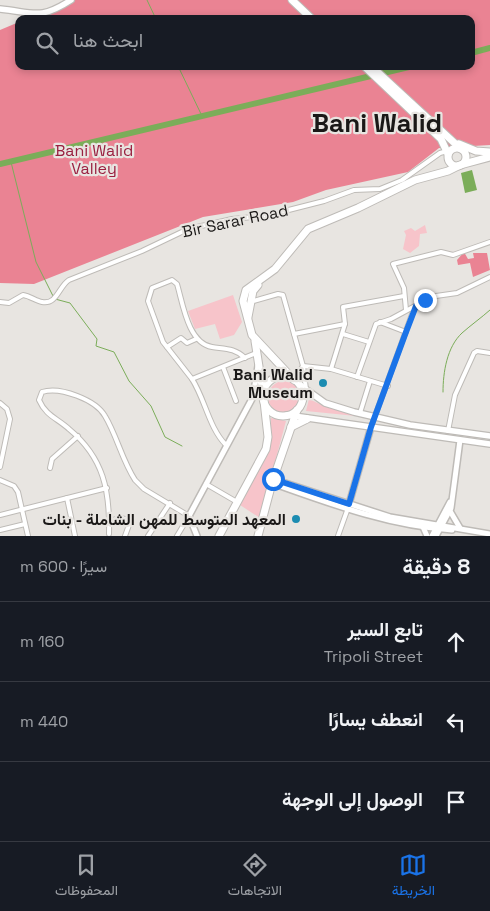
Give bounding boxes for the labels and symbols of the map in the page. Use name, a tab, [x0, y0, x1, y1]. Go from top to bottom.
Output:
district label: Bani Walid	[312, 106, 442, 140]
park label: Bani Walid Valley	[55, 140, 133, 179]
street label: Bir Sarar Road	[180, 200, 290, 242]
route end	[414, 289, 437, 312]
place label: Bani Walid Museum	[233, 364, 313, 403]
marker: Bani Walid Museum	[317, 377, 329, 389]
route start	[262, 468, 285, 491]
place label: المعهد المتوسط للمهن الشاملة - بنات	[43, 509, 286, 530]
marker: المعهد المتوسط للمهن الشاملة - بنات	[290, 513, 302, 525]

